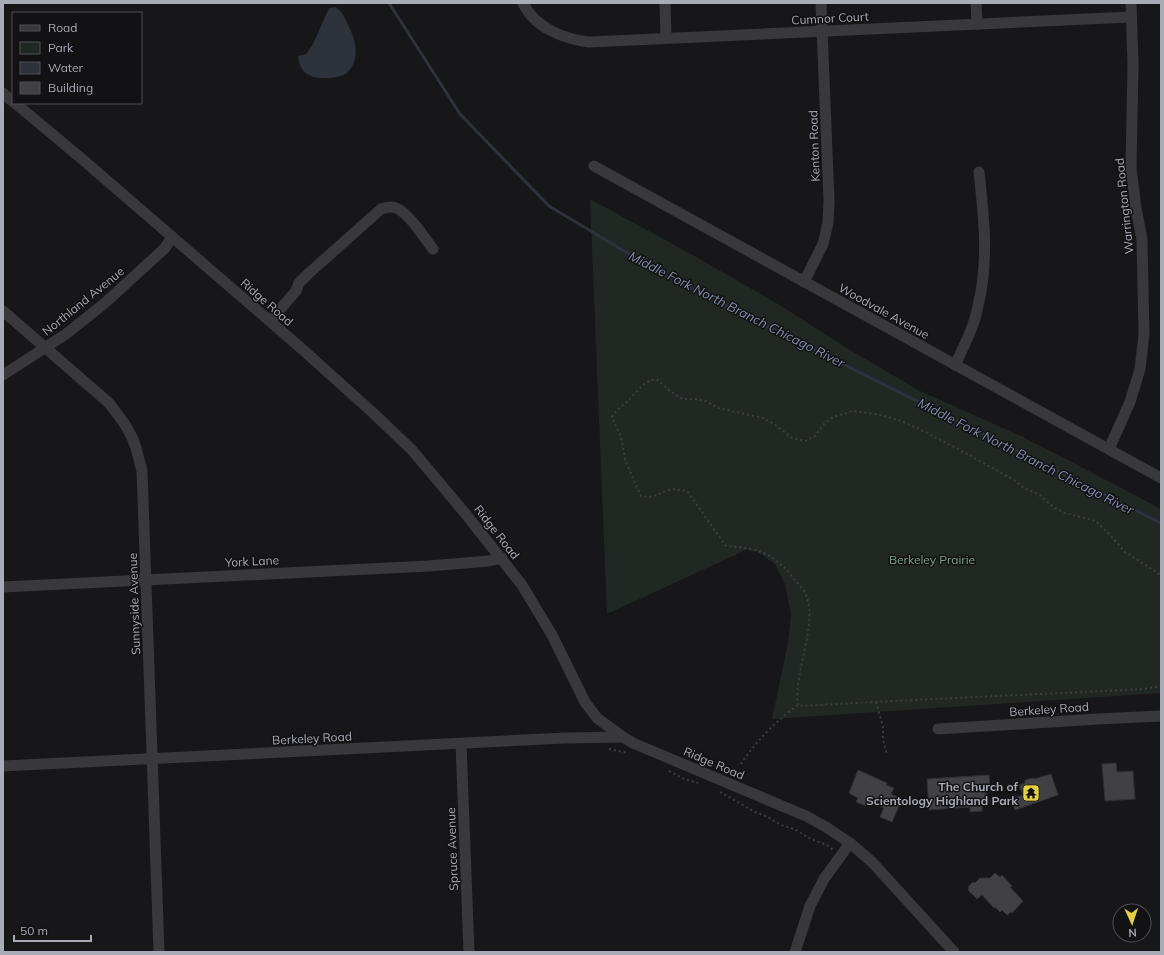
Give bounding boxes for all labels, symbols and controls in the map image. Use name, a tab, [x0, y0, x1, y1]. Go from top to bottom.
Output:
street label: Cumnor Court	[791, 8, 869, 28]
legend	[12, 12, 142, 104]
text: Road	[48, 20, 77, 35]
text: Park	[48, 40, 74, 55]
text: Water	[48, 60, 84, 75]
text: Building	[48, 80, 93, 95]
street label: Kenton Road	[805, 110, 823, 182]
street label: Warrington Road	[1112, 157, 1136, 255]
water label: Middle Fork North Branch Chicago River	[626, 247, 849, 371]
street label: Northland Avenue	[39, 263, 127, 339]
street label: Ridge Road	[238, 275, 296, 329]
street label: Woodvale Avenue	[836, 280, 932, 342]
water label: Middle Fork North Branch Chicago River	[915, 394, 1138, 518]
street label: Ridge Road	[471, 502, 523, 562]
street label: York Lane	[224, 552, 279, 570]
park label: Berkeley Prairie	[889, 552, 975, 567]
street label: Sunnyside Avenue	[125, 553, 143, 655]
street label: Berkeley Road	[1009, 699, 1089, 719]
street label: Berkeley Road	[272, 728, 352, 748]
street label: Ridge Road	[681, 743, 747, 783]
place label: The Church of Scientology Highland Park	[866, 779, 1019, 808]
temple icon: The Church of Scientology Highland Park	[1021, 783, 1041, 803]
street label: Spruce Avenue	[443, 807, 461, 891]
north arrow	[1112, 903, 1152, 943]
scale bar	[14, 917, 91, 943]
text: 50 m	[20, 923, 48, 938]
text: N	[1128, 926, 1137, 940]

